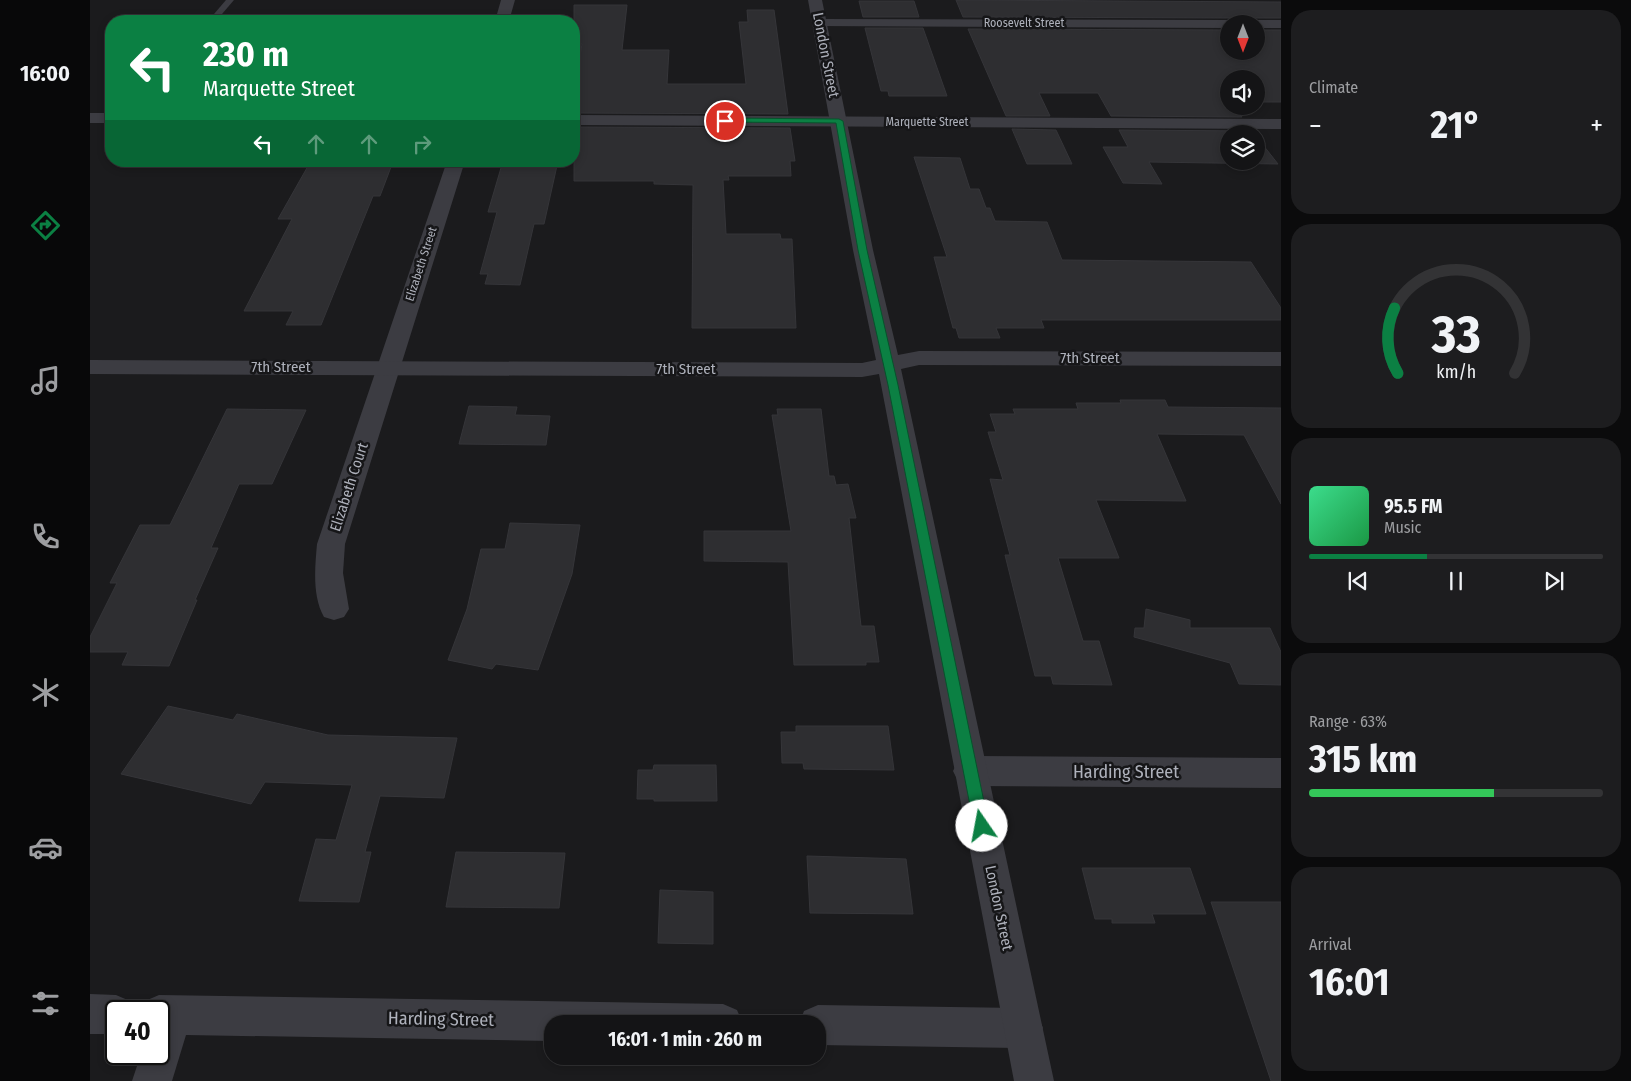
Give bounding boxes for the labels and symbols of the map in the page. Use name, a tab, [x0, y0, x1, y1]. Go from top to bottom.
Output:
street label: London Street	[809, 11, 843, 99]
north arrow	[1220, 15, 1265, 60]
street label: Roosevelt Street	[984, 16, 1064, 30]
pin	[704, 100, 746, 142]
street label: Marquette Street	[886, 115, 968, 129]
street label: Elizabeth Street	[402, 225, 440, 303]
street label: 7th Street	[1060, 349, 1120, 367]
street label: 7th Street	[251, 358, 311, 376]
street label: 7th Street	[656, 360, 716, 378]
street label: Elizabeth Court	[326, 440, 372, 534]
street label: Harding Street	[1073, 761, 1179, 783]
position arrow	[955, 799, 1007, 851]
street label: London Street	[981, 864, 1017, 952]
speed limit sign: 40	[105, 1000, 170, 1065]
street label: Harding Street	[388, 1007, 494, 1031]

